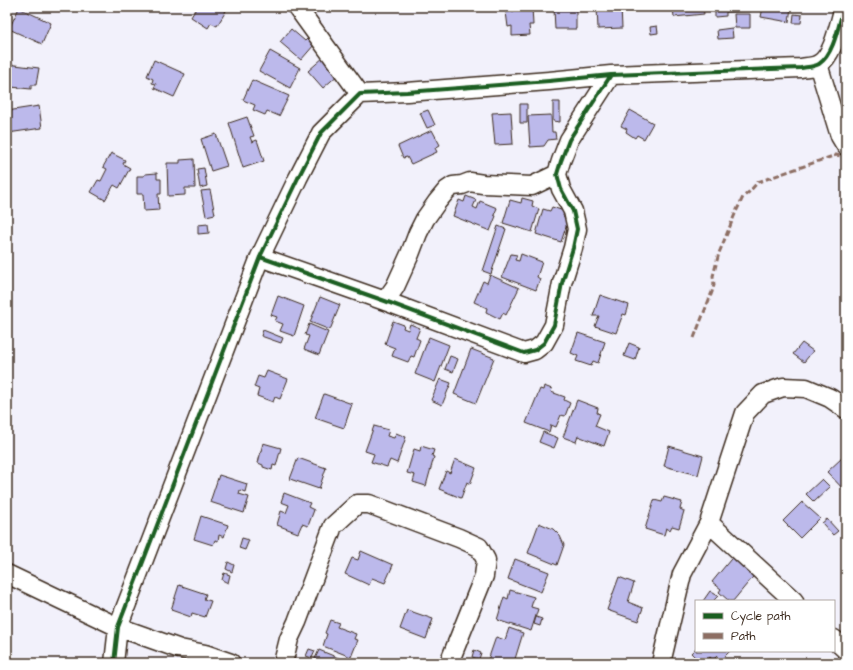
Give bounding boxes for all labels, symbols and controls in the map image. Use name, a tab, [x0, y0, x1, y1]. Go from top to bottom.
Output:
legend	[695, 600, 835, 652]
text: Cycle path	[731, 608, 790, 626]
text: Path	[731, 628, 756, 645]

